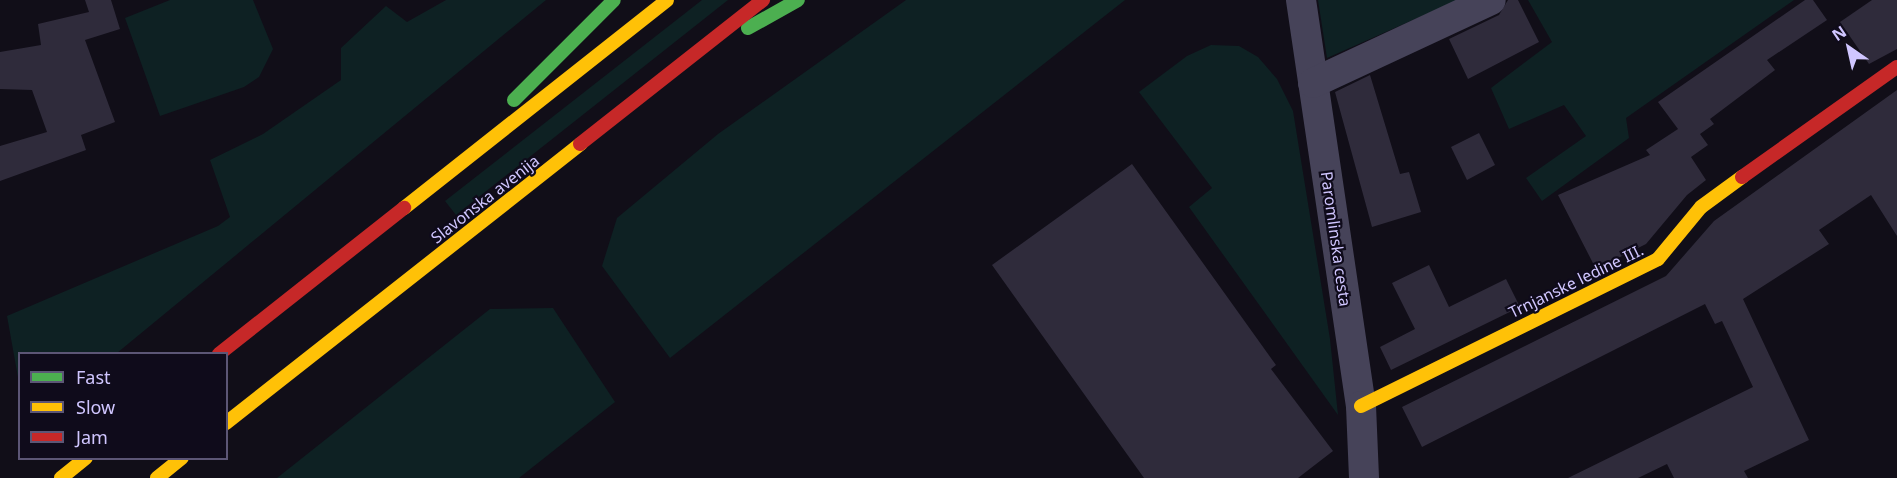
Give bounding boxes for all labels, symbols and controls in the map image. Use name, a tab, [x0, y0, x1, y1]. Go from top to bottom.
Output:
north arrow	[1819, 18, 1879, 78]
text: N	[1827, 20, 1850, 46]
street label: Slavonska avenija	[427, 151, 543, 247]
street label: Paromlinska cesta	[1317, 170, 1355, 308]
street label: Trnjanske ledine III.	[1505, 240, 1647, 322]
legend	[18, 352, 228, 460]
text: Fast	[76, 365, 111, 389]
text: Slow	[76, 395, 115, 419]
text: Jam	[76, 425, 108, 449]

